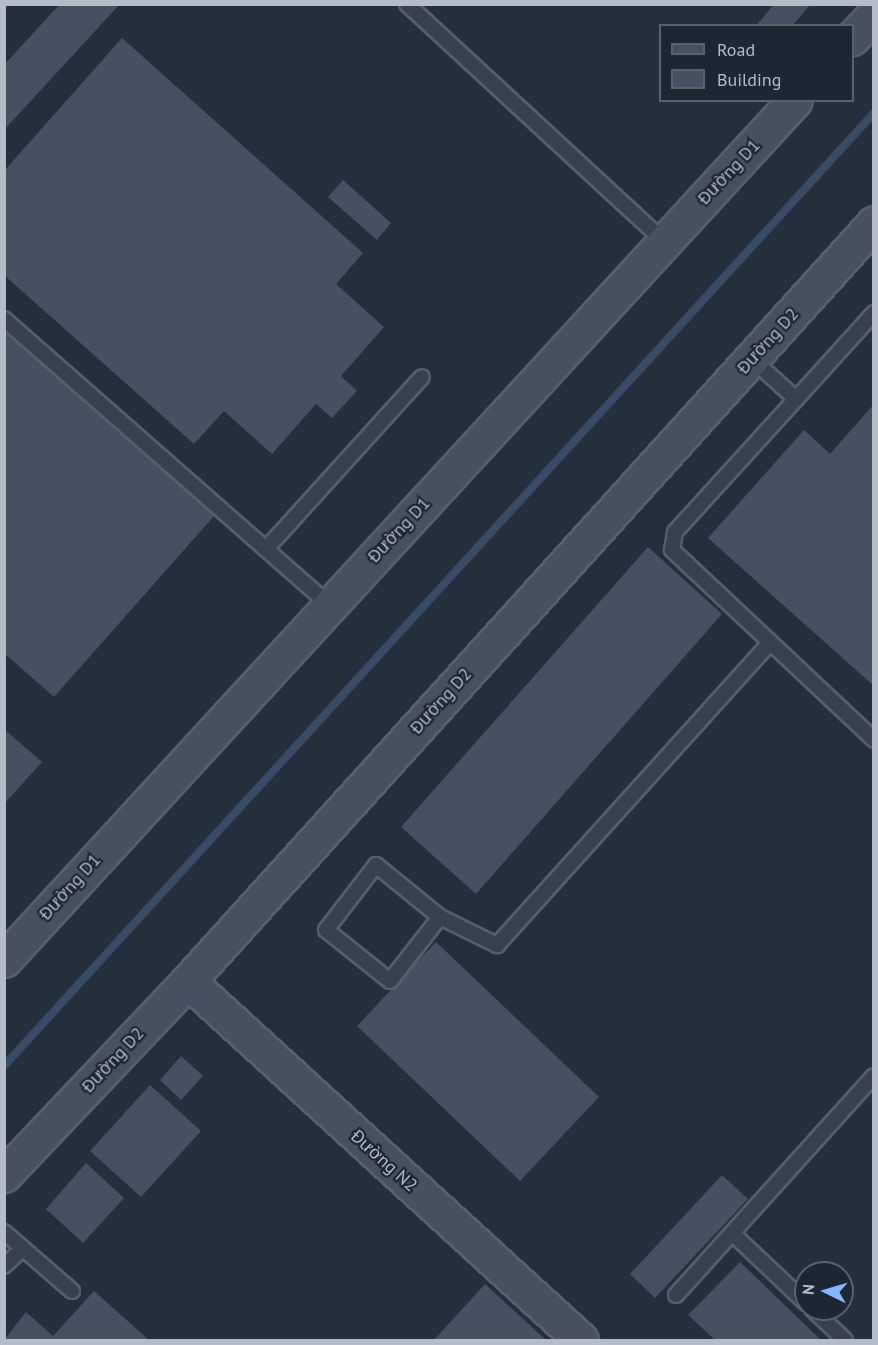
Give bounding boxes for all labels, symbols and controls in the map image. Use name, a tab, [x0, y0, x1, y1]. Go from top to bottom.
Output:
legend	[659, 24, 854, 102]
text: Road	[717, 38, 755, 61]
text: Building	[717, 68, 781, 91]
street label: Đường D1	[693, 135, 765, 209]
street label: Đường D2	[733, 303, 803, 379]
street label: Đường D1	[363, 493, 435, 567]
street label: Đường D2	[406, 663, 476, 739]
street label: Đường D1	[35, 849, 105, 925]
street label: Đường D2	[77, 1023, 149, 1097]
street label: Đường N2	[346, 1126, 422, 1196]
north arrow	[794, 1261, 854, 1321]
text: N	[798, 1284, 818, 1296]

